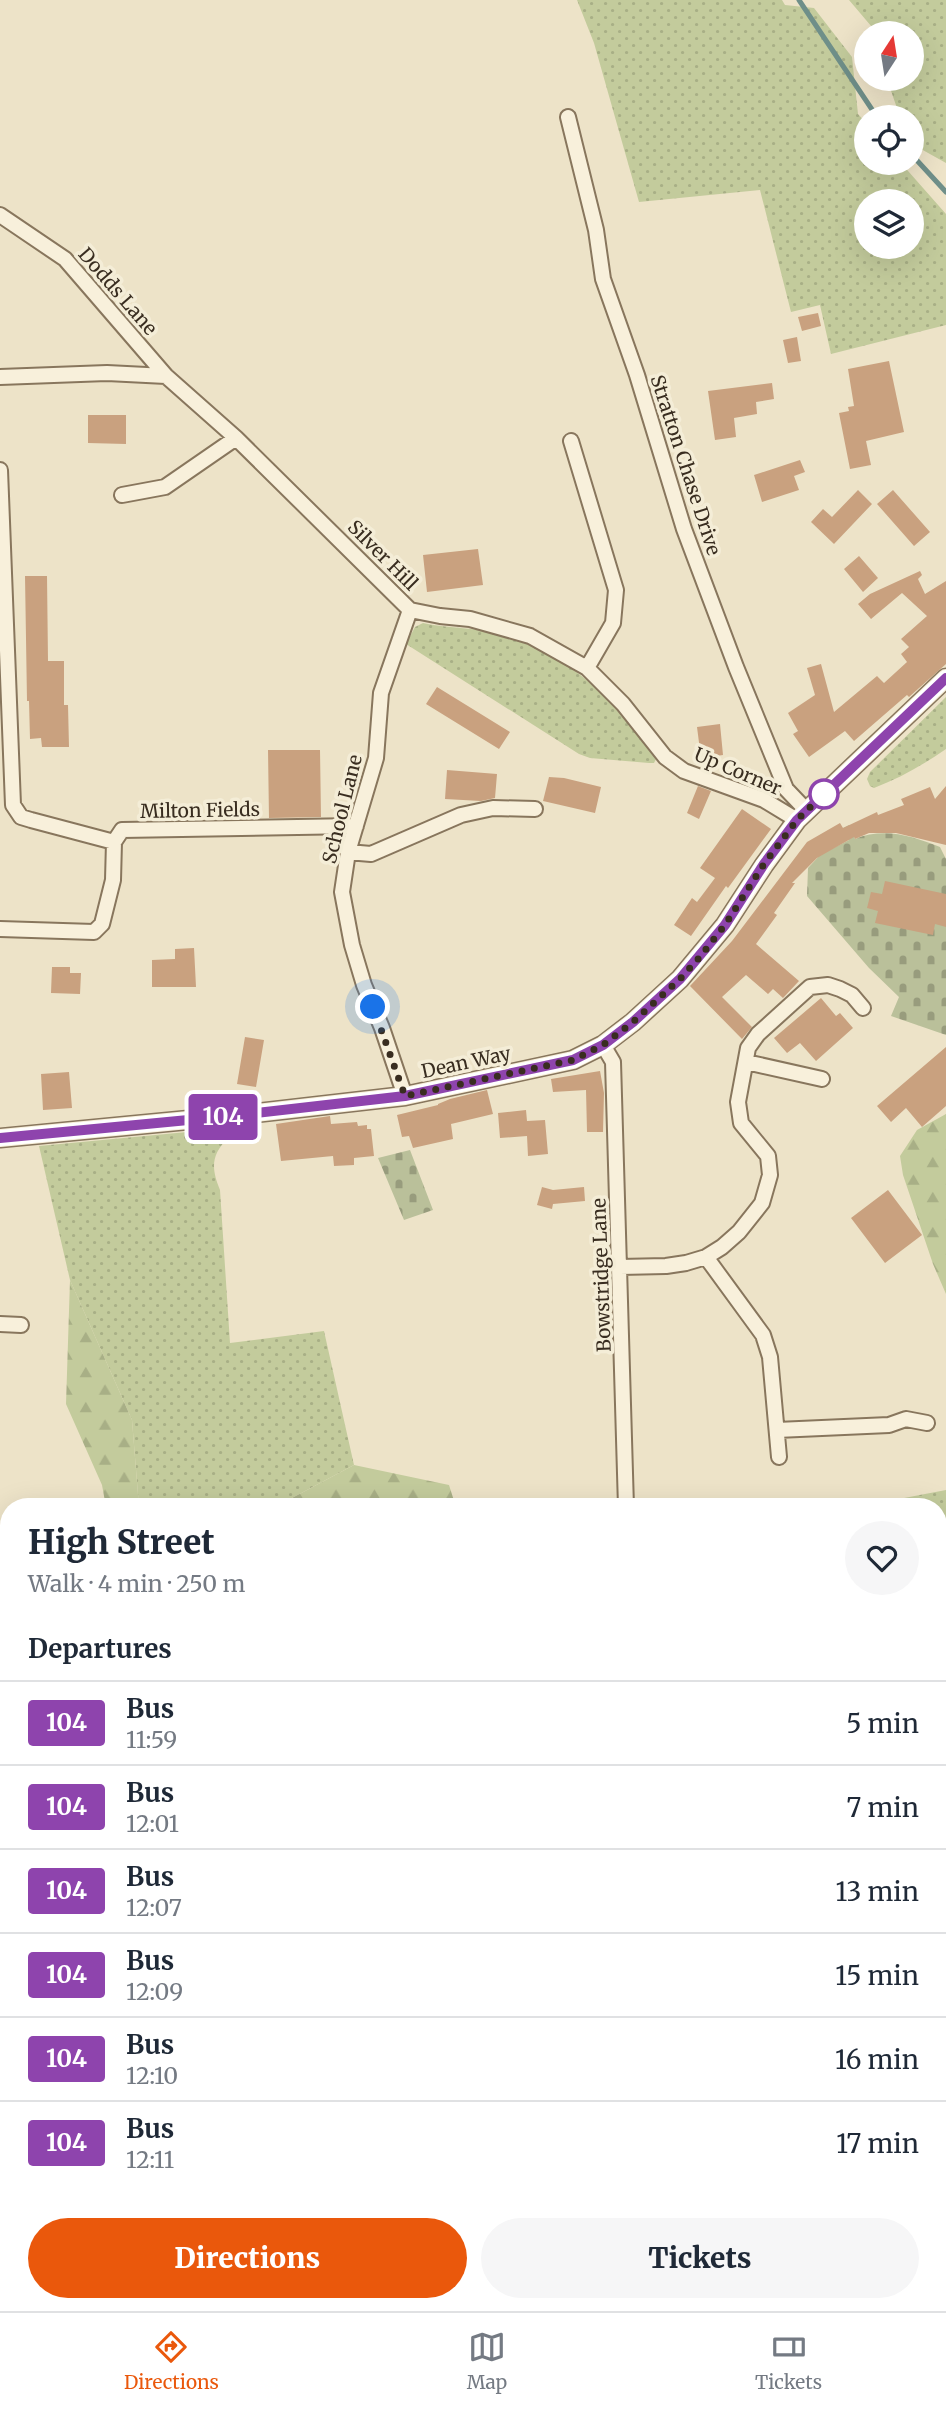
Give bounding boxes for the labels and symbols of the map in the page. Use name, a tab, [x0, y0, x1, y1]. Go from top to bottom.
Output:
north arrow	[854, 21, 924, 91]
street label: Dodds Lane	[73, 242, 163, 340]
street label: Stratton Chase Drive	[646, 372, 727, 558]
street label: Silver Hill	[343, 515, 423, 595]
street label: Up Corner	[691, 742, 786, 800]
street label: School Lane	[317, 752, 367, 866]
unlabelled marker	[809, 779, 839, 809]
street label: Milton Fields	[140, 797, 260, 823]
your location	[355, 989, 390, 1024]
street label: Dean Way	[419, 1041, 513, 1083]
line badge: 104	[183, 1094, 263, 1140]
street label: Bowstridge Lane	[586, 1197, 616, 1352]

